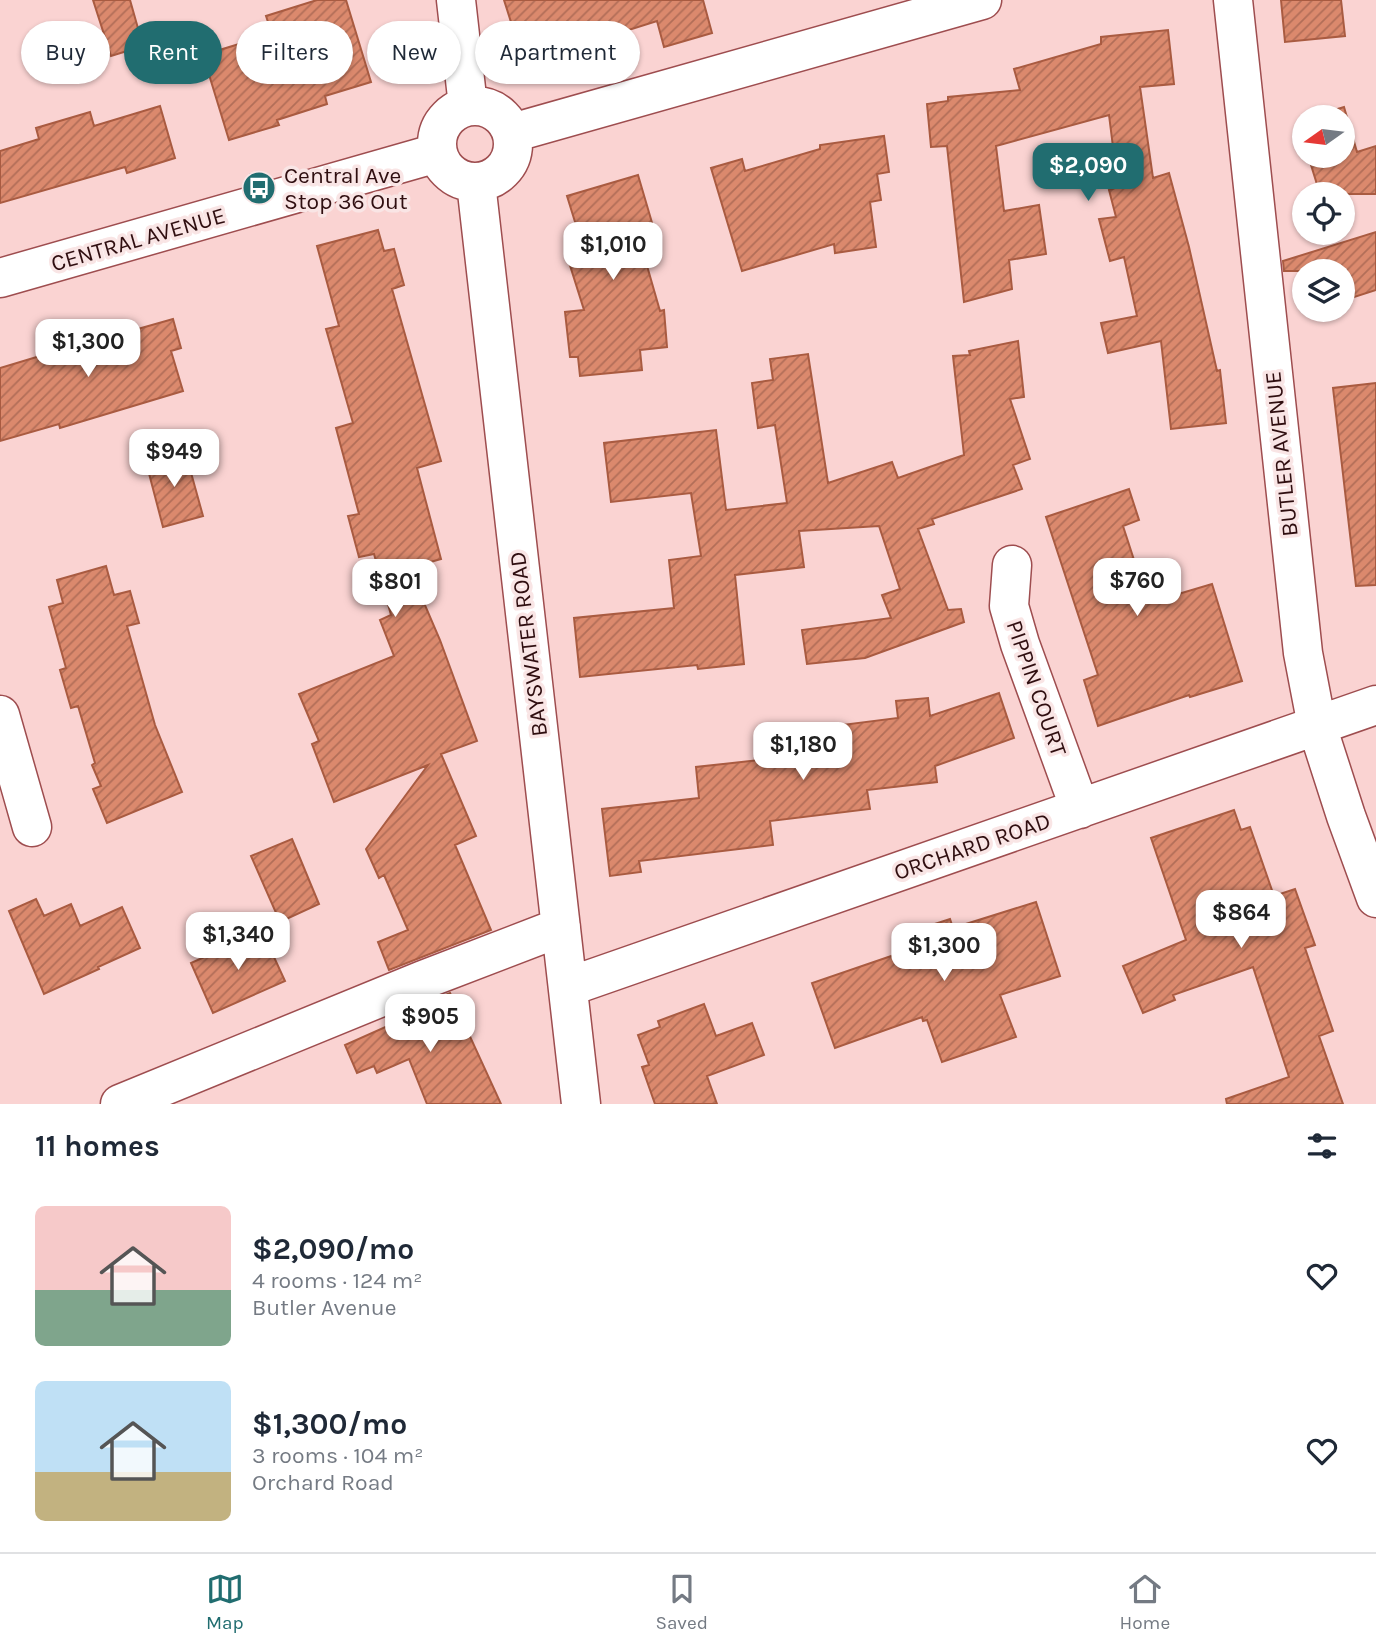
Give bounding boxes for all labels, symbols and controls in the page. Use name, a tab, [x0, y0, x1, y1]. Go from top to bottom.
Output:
chip: Buy	[21, 21, 110, 84]
chip: Rent	[124, 21, 222, 84]
chip: Filters	[236, 21, 353, 84]
chip: New	[367, 21, 461, 84]
chip: Apartment	[475, 21, 640, 84]
north arrow	[1292, 105, 1354, 168]
map controls	[1292, 105, 1355, 322]
pin: $2,090	[1031, 144, 1145, 203]
text: $2,090	[1049, 152, 1127, 179]
place label: Central Ave Stop 36 Out	[284, 162, 408, 215]
bus stop icon: Central Ave Stop 36 Out	[240, 169, 278, 207]
button: locate	[1292, 182, 1355, 245]
street label: CENTRAL AVENUE	[48, 202, 228, 277]
pin: $1,010	[556, 222, 670, 282]
text: $1,010	[579, 231, 647, 258]
button: layers	[1292, 259, 1355, 322]
pin: $1,300	[31, 320, 145, 379]
text: $1,300	[51, 328, 125, 355]
street label: BUTLER AVENUE	[1259, 370, 1304, 538]
pin: $949	[133, 430, 215, 489]
text: $949	[145, 438, 203, 465]
street label: BAYSWATER ROAD	[504, 550, 553, 738]
pin: $760	[1096, 558, 1178, 618]
pin: $801	[354, 560, 436, 619]
text: $760	[1109, 567, 1165, 594]
text: $801	[368, 568, 422, 595]
street label: PIPPIN COURT	[1001, 617, 1073, 760]
pin: $1,180	[746, 722, 860, 782]
text: $1,180	[769, 731, 837, 758]
street label: ORCHARD ROAD	[890, 807, 1054, 886]
pin: $864	[1200, 890, 1282, 950]
text: $864	[1212, 899, 1270, 926]
pin: $1,340	[181, 912, 295, 972]
text: $1,340	[202, 921, 274, 948]
pin: $1,300	[887, 923, 1001, 983]
text: $1,300	[907, 932, 981, 959]
pin: $905	[389, 995, 471, 1054]
text: $905	[401, 1003, 459, 1030]
icon: filters	[1303, 1127, 1341, 1165]
text: 11 homes	[35, 1128, 160, 1164]
text: $2,090/mo	[252, 1231, 414, 1267]
icon: home	[91, 1234, 175, 1318]
icon: heart	[1303, 1257, 1341, 1295]
text: 4 rooms · 124 m²	[252, 1267, 422, 1294]
text: Butler Avenue	[252, 1294, 397, 1321]
text: $1,300/mo	[252, 1406, 407, 1442]
icon: home	[91, 1409, 175, 1493]
icon: heart	[1303, 1432, 1341, 1470]
text: 3 rooms · 104 m²	[252, 1442, 423, 1469]
text: Orchard Road	[252, 1469, 394, 1496]
tab: Map	[206, 1570, 244, 1634]
tab: Saved	[655, 1570, 708, 1634]
tab: Home	[1120, 1570, 1170, 1634]

